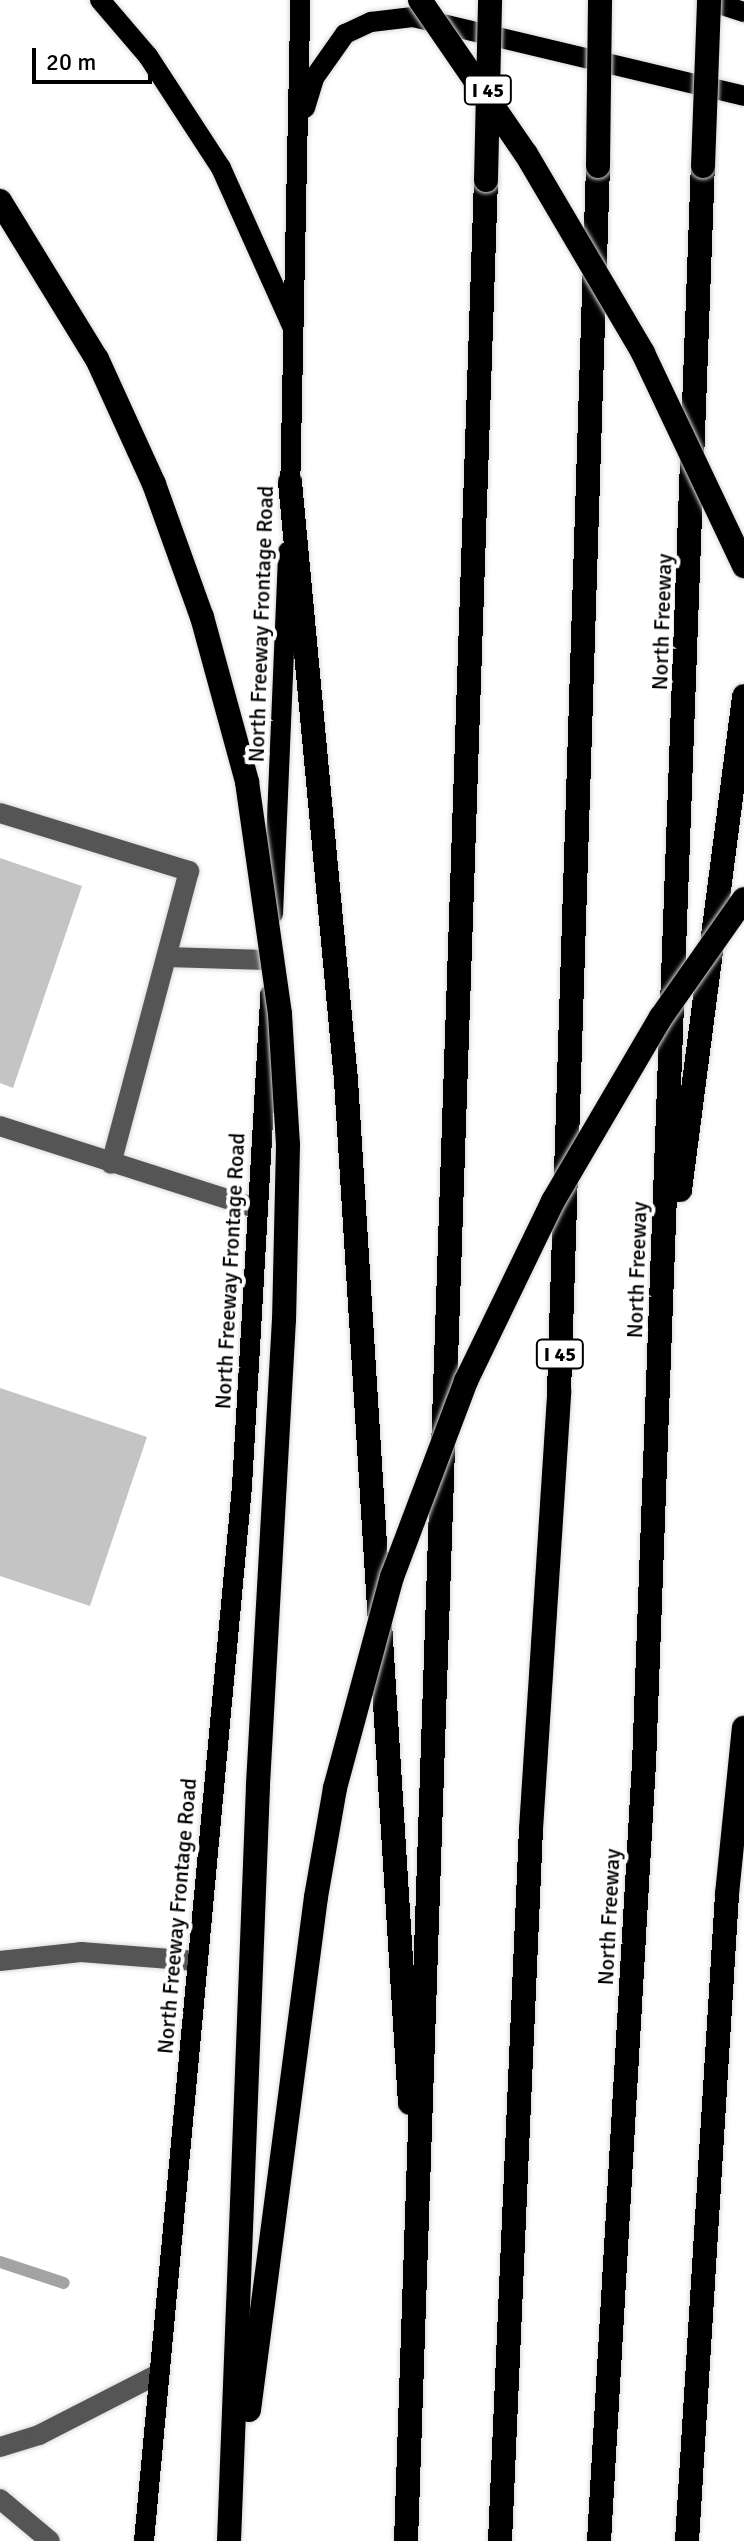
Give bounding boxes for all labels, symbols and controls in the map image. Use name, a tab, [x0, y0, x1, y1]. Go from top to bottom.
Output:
scale bar	[36, 32, 156, 82]
text: 20 m	[46, 47, 96, 77]
road number: I 45	[462, 74, 514, 106]
street label: North Freeway Frontage Road	[243, 485, 279, 763]
street label: North Freeway	[646, 553, 678, 691]
street label: North Freeway Frontage Road	[210, 1132, 250, 1410]
street label: North Freeway	[621, 1201, 653, 1339]
road number: I 45	[534, 1338, 586, 1370]
street label: North Freeway Frontage Road	[152, 1777, 202, 2055]
street label: North Freeway	[592, 1848, 626, 1986]

